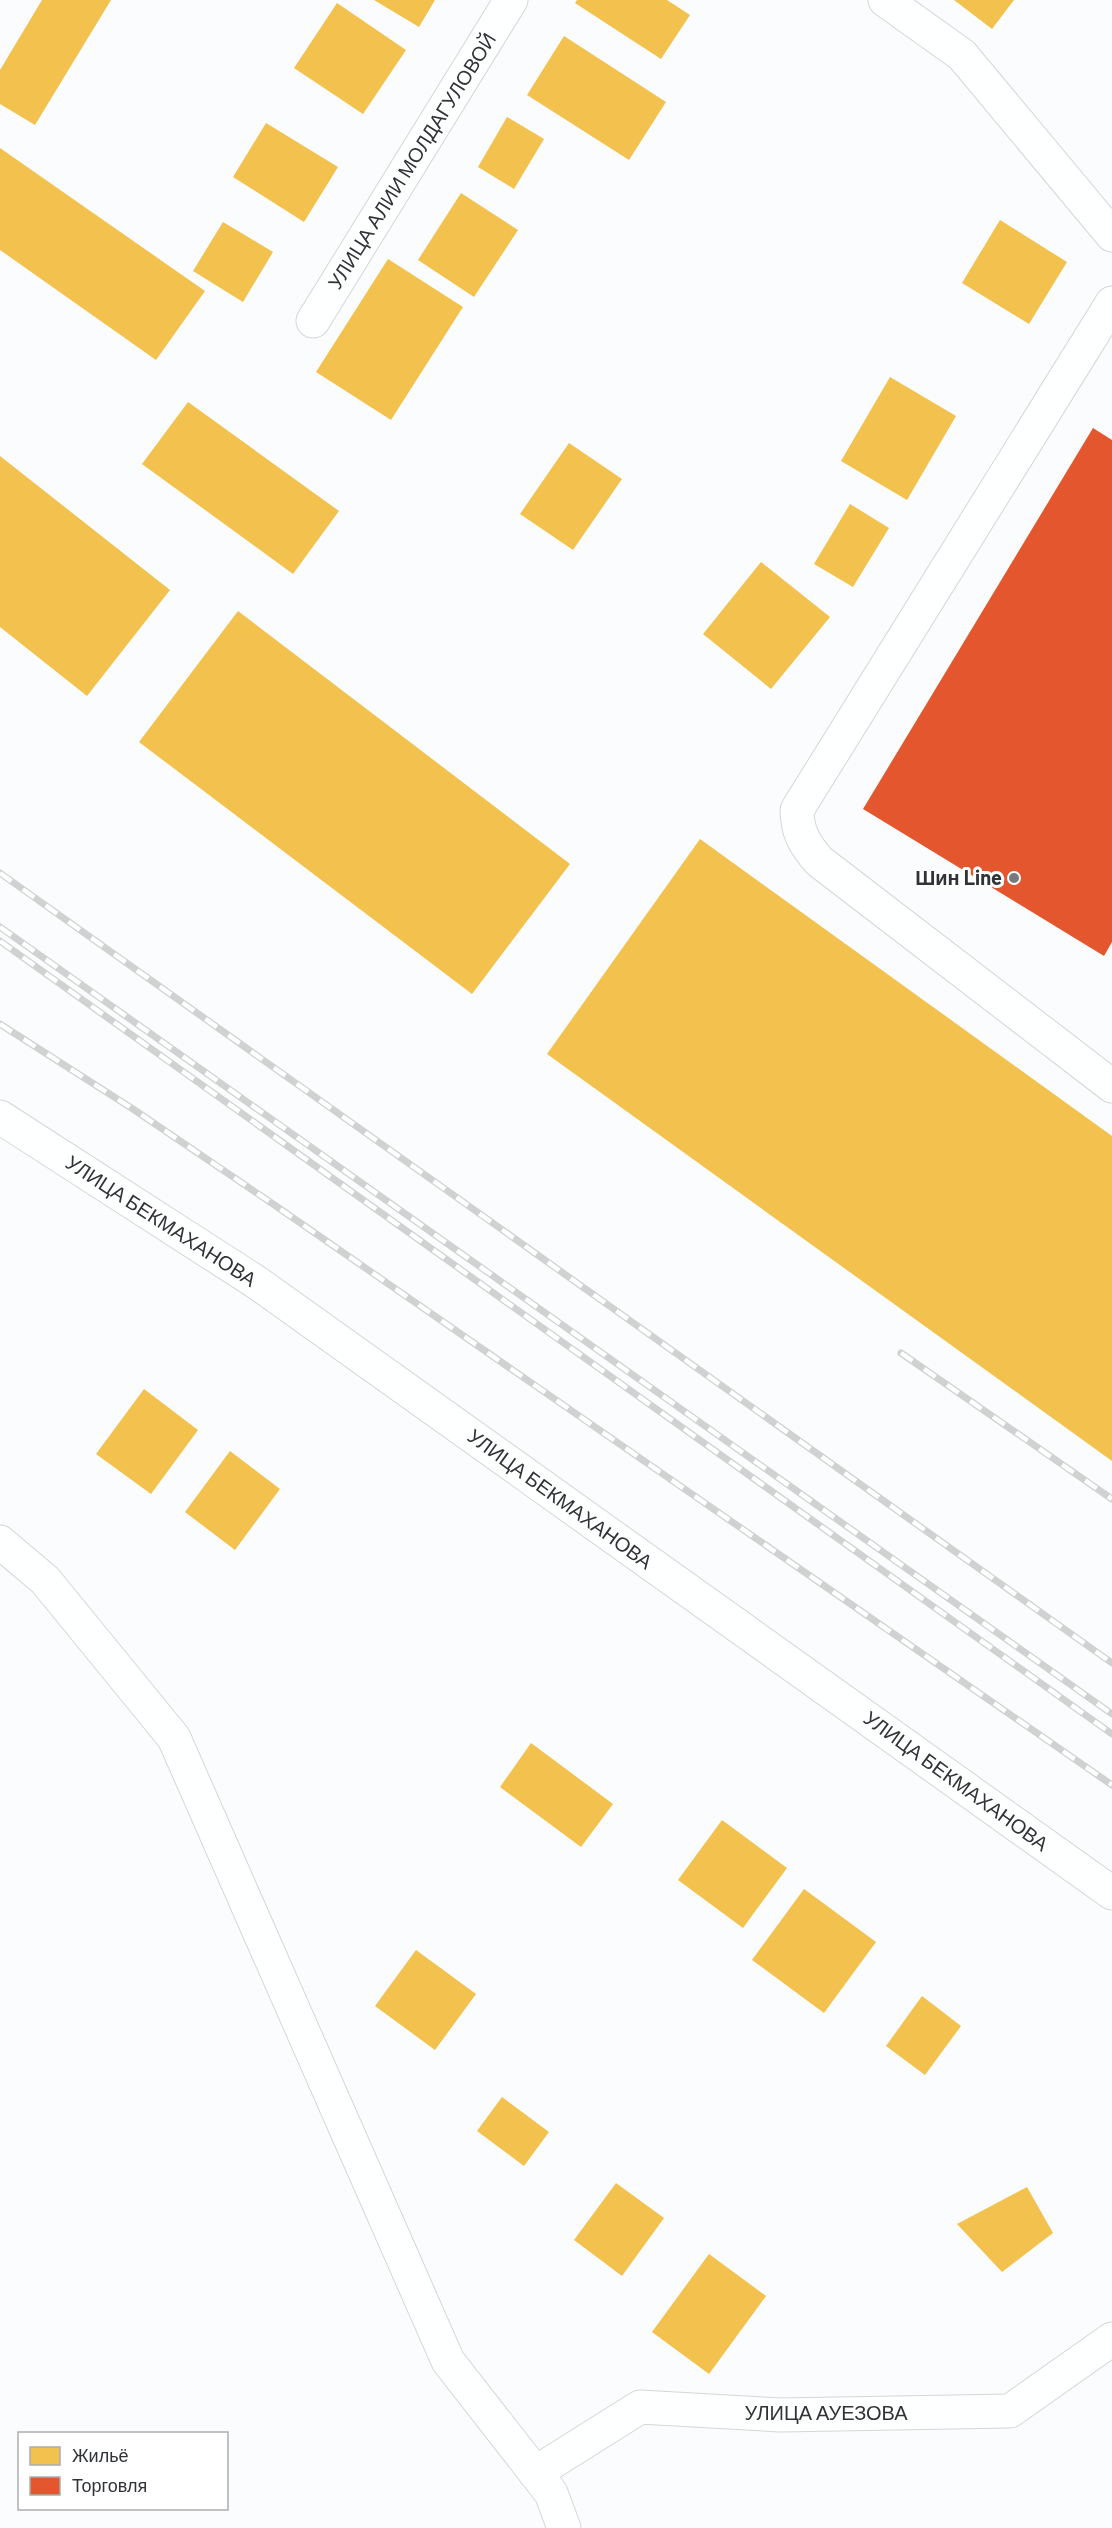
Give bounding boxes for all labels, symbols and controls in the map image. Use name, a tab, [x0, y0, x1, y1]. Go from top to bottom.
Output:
street label: УЛИЦА АЛИИ МОЛДАГУЛОВОЙ	[322, 28, 500, 293]
place label: Шин Line	[915, 865, 1002, 889]
marker: Шин Line	[1007, 871, 1021, 885]
street label: УЛИЦА БЕКМАХАНОВА	[62, 1150, 262, 1291]
street label: УЛИЦА БЕКМАХАНОВА	[464, 1423, 658, 1574]
street label: УЛИЦА БЕКМАХАНОВА	[860, 1705, 1054, 1856]
street label: УЛИЦА АУЕЗОВА	[744, 2400, 908, 2424]
legend	[18, 2432, 228, 2510]
text: Жильё	[72, 2444, 129, 2466]
text: Торговля	[72, 2474, 147, 2496]

